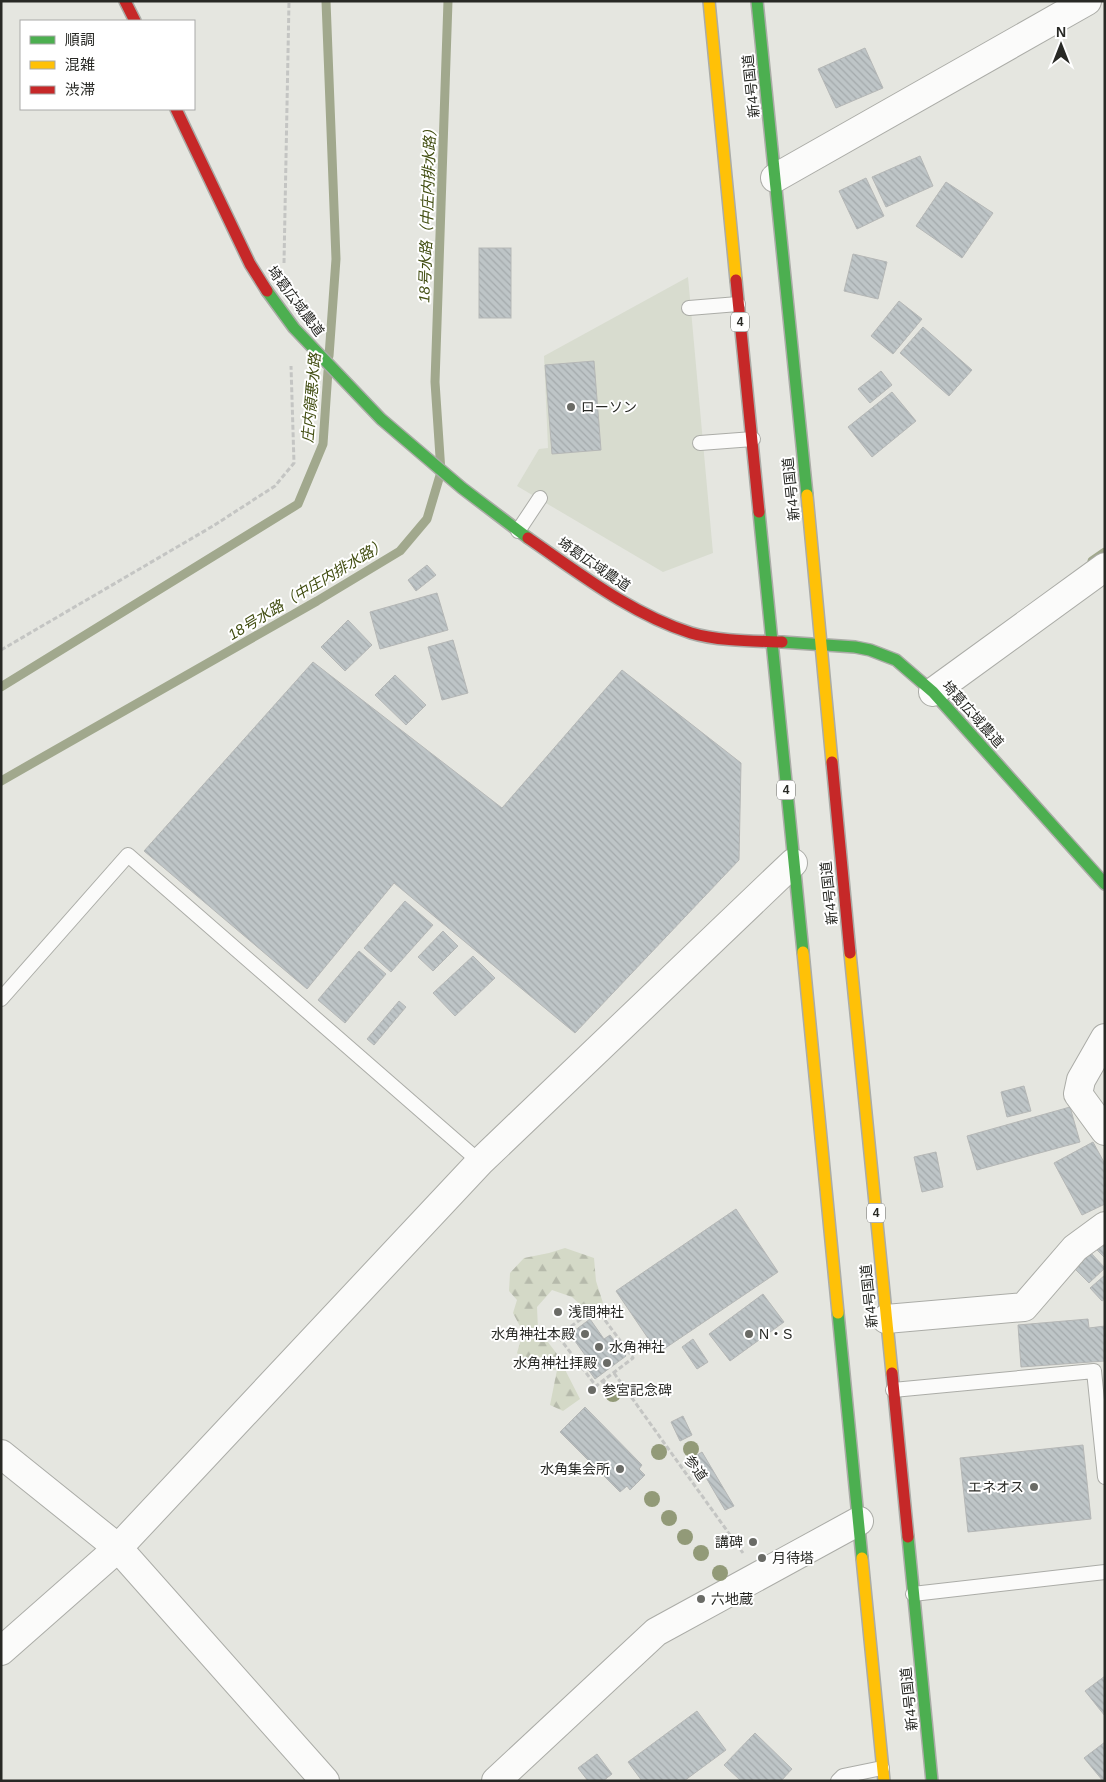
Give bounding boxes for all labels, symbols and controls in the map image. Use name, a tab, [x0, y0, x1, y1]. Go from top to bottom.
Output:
legend	[20, 20, 195, 110]
north arrow	[1036, 20, 1086, 70]
text: N	[1056, 24, 1066, 40]
text: 順調	[65, 31, 95, 48]
street label: 新4号国道	[740, 53, 762, 119]
text: 混雑	[65, 56, 95, 73]
text: 渋滞	[65, 81, 95, 98]
water label: 18号水路（中庄内排水路）	[415, 121, 439, 303]
street label: 埼葛広域農道	[264, 263, 328, 339]
road number: 4	[731, 313, 749, 332]
water label: 庄内領悪水路	[299, 350, 324, 444]
place label: ローソン	[581, 399, 637, 415]
marker: ローソン	[565, 401, 577, 413]
street label: 新4号国道	[780, 456, 802, 522]
street label: 埼葛広域農道	[555, 534, 633, 594]
water label: 18号水路（中庄内排水路）	[225, 535, 389, 643]
street label: 埼葛広域農道	[939, 677, 1007, 751]
road number: 4	[777, 780, 795, 800]
street label: 新4号国道	[818, 860, 840, 926]
road number: 4	[867, 1204, 885, 1222]
street label: 新4号国道	[858, 1263, 880, 1329]
place label: 浅間神社	[568, 1304, 624, 1320]
marker: 浅間神社	[552, 1306, 564, 1318]
place label: 水角神社本殿	[491, 1326, 575, 1342]
place label: N・S	[759, 1326, 792, 1342]
marker: 水角神社本殿	[579, 1328, 591, 1340]
marker: N・S	[743, 1328, 755, 1340]
place label: 水角神社	[609, 1339, 665, 1355]
marker: 水角神社	[593, 1341, 605, 1353]
place label: 水角神社拝殿	[513, 1355, 597, 1371]
marker: 水角神社拝殿	[601, 1357, 613, 1369]
place label: 参宮記念碑	[602, 1382, 672, 1398]
marker: 参宮記念碑	[586, 1384, 598, 1396]
street label: 参道	[681, 1452, 711, 1484]
place label: 水角集会所	[540, 1461, 610, 1477]
marker: 水角集会所	[614, 1463, 626, 1475]
place label: エネオス	[968, 1479, 1024, 1495]
marker: エネオス	[1028, 1481, 1040, 1493]
place label: 講碑	[715, 1534, 743, 1550]
marker: 講碑	[747, 1536, 759, 1548]
place label: 月待塔	[772, 1550, 814, 1566]
marker: 月待塔	[756, 1552, 768, 1564]
place label: 六地蔵	[711, 1591, 753, 1607]
marker: 六地蔵	[695, 1593, 707, 1605]
street label: 新4号国道	[898, 1666, 920, 1732]

